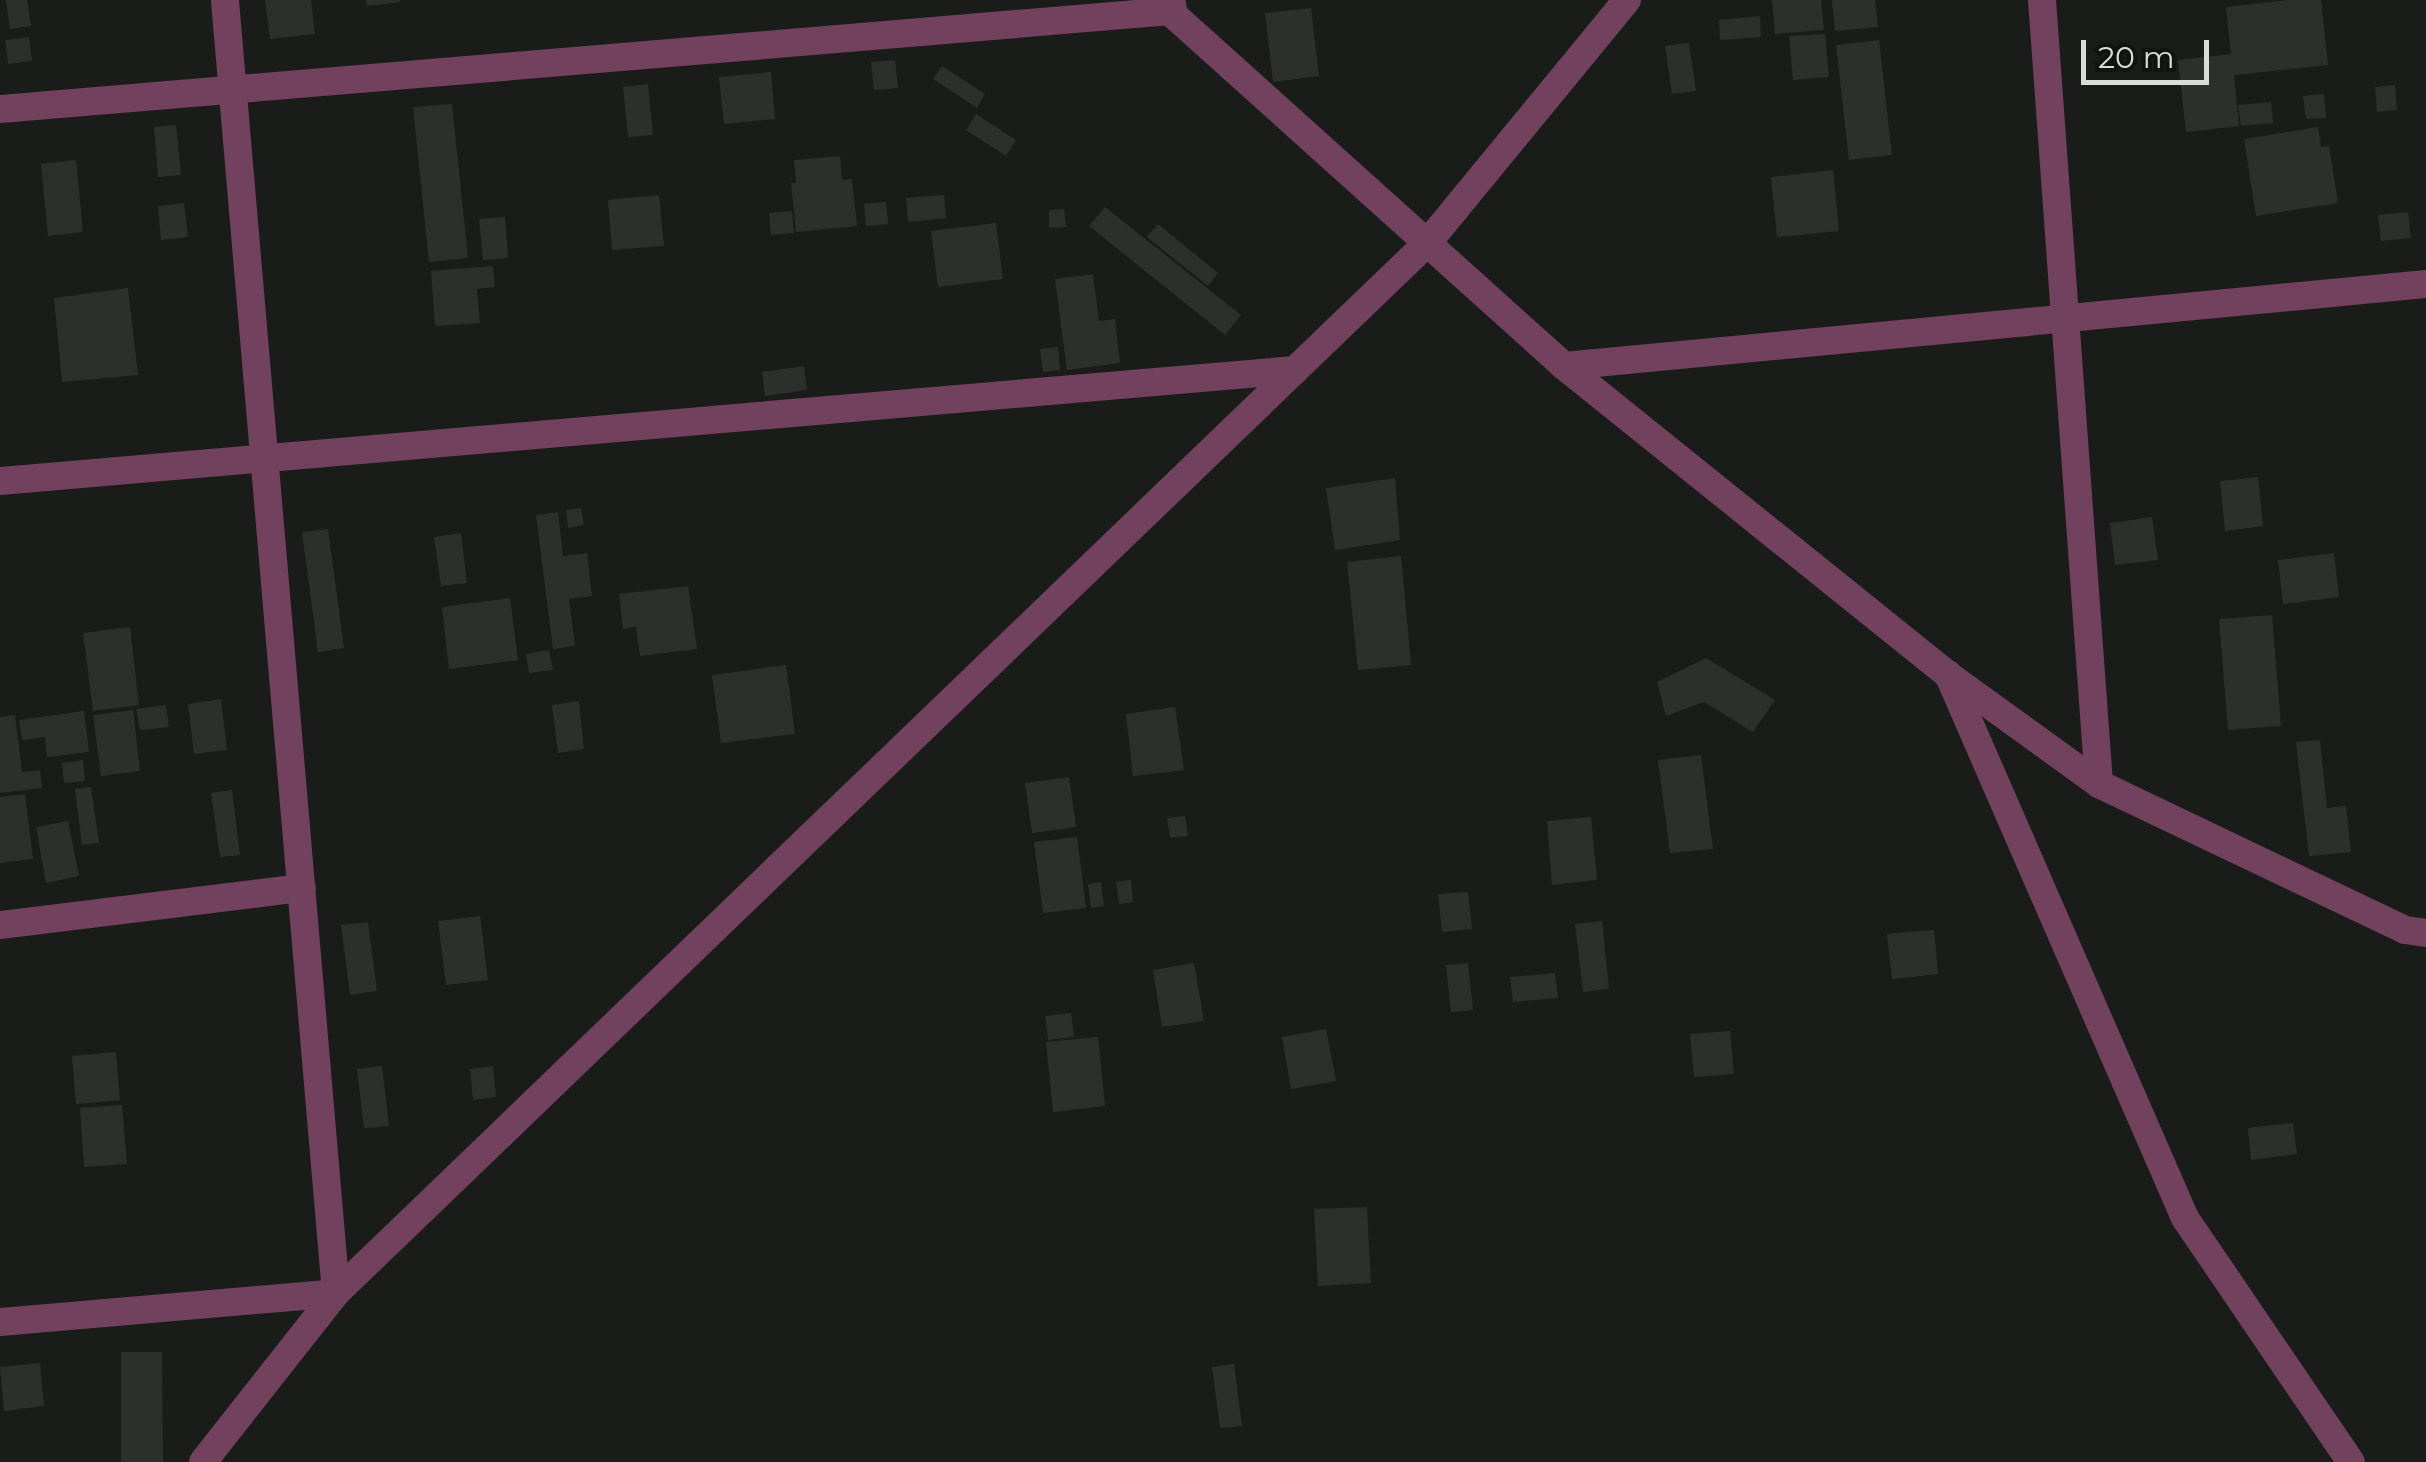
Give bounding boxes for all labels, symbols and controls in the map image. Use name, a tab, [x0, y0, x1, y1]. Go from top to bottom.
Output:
scale bar	[2086, 20, 2214, 82]
text: 20 m	[2098, 39, 2175, 76]

